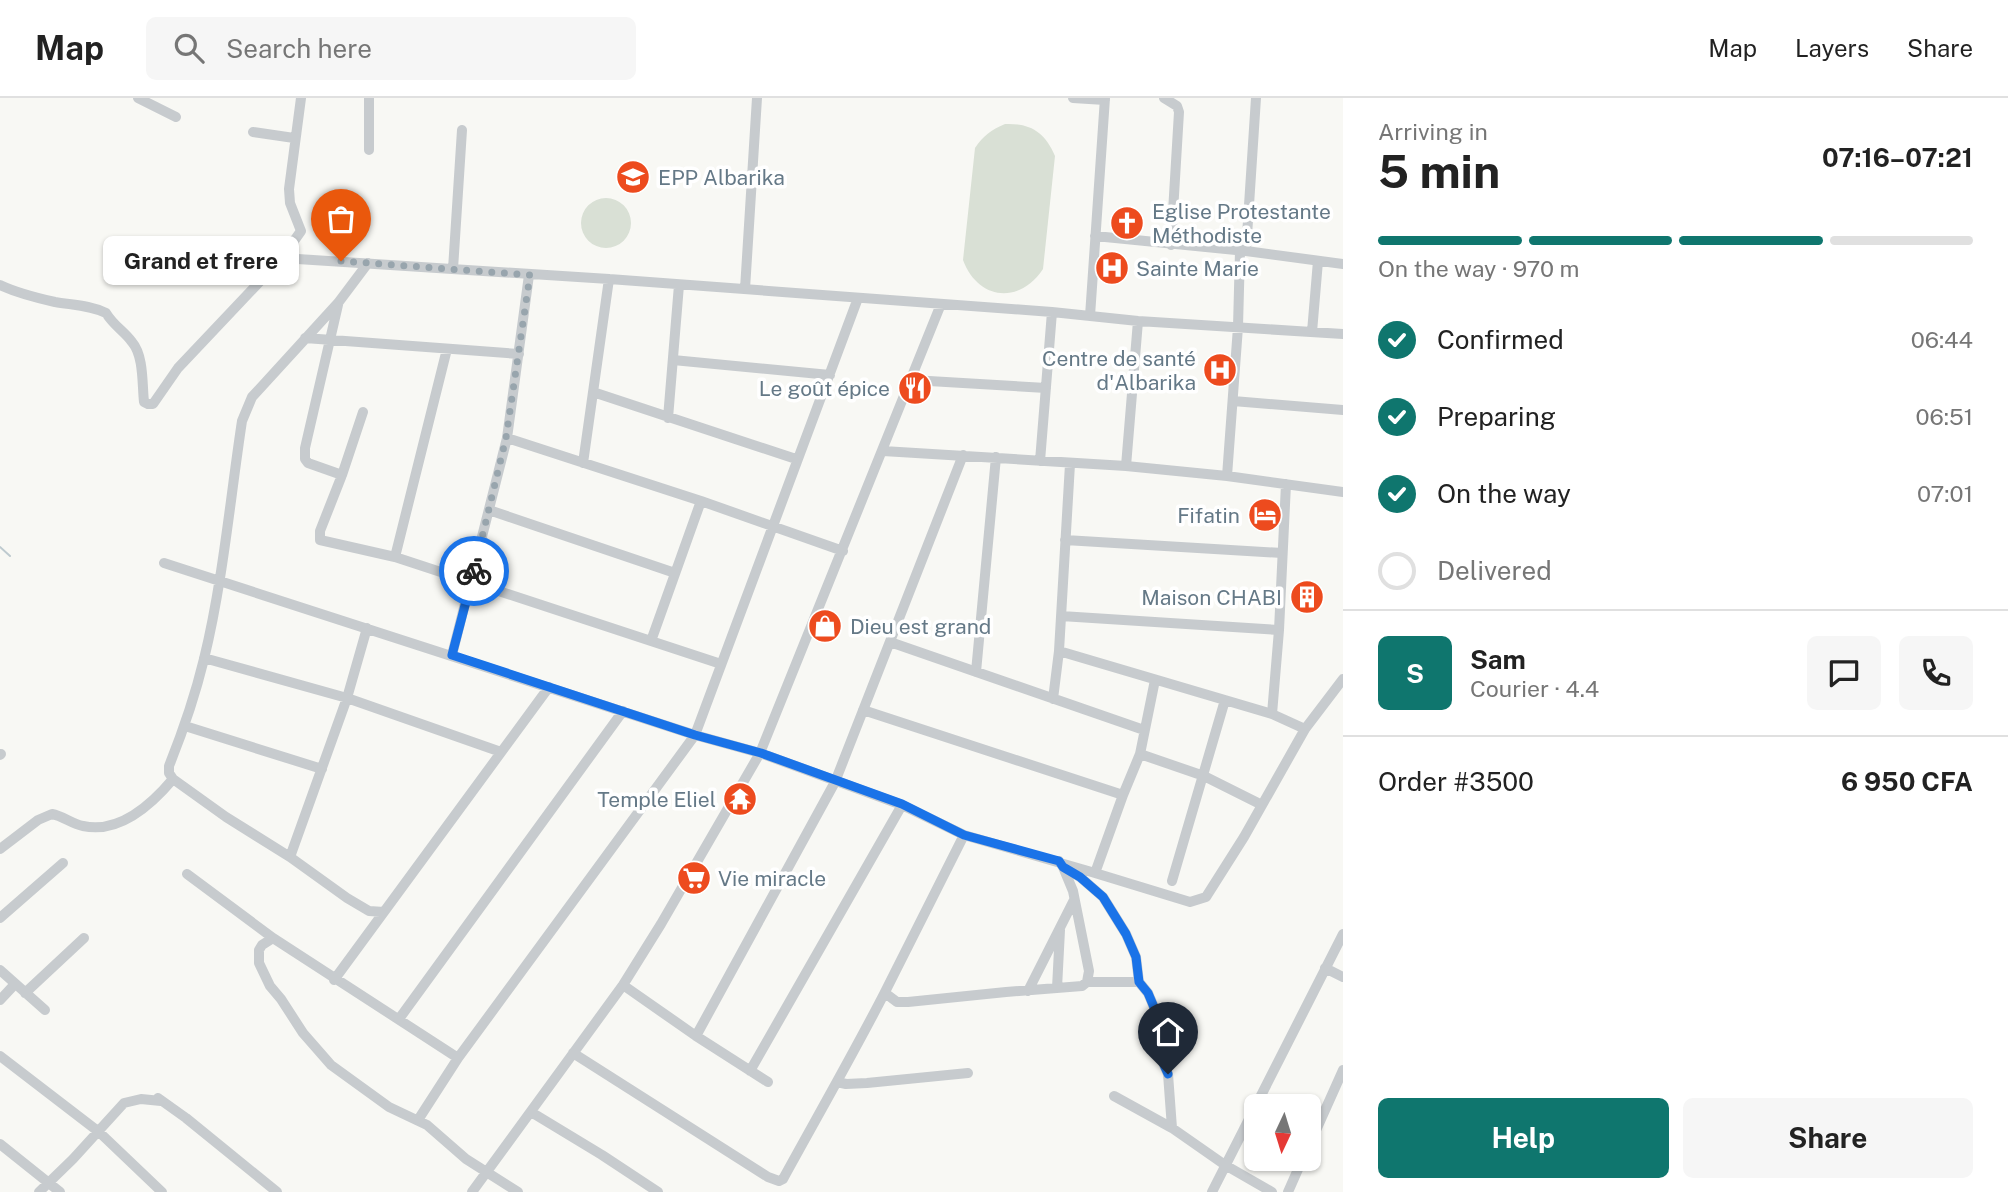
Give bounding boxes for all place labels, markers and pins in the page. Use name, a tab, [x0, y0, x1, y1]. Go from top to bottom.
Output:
school or university icon: EPP Albarika	[614, 158, 652, 196]
place label: EPP Albarika	[658, 165, 785, 190]
pin	[311, 189, 371, 261]
place label: Eglise Protestante Méthodiste	[1152, 199, 1331, 248]
church icon: Eglise Protestante Méthodiste	[1108, 204, 1146, 242]
callout: Grand et frere	[103, 236, 299, 286]
hospital icon: Sainte Marie	[1093, 249, 1131, 287]
place label: Sainte Marie	[1136, 256, 1259, 281]
place label: Centre de santé d'Albarika	[1042, 346, 1196, 395]
hospital icon: Centre de santé d'Albarika	[1201, 351, 1239, 389]
restaurant icon: Le goût épice	[896, 369, 934, 407]
place label: Le goût épice	[759, 376, 890, 401]
hotel icon: Fifatin	[1246, 496, 1284, 534]
place label: Fifatin	[1177, 503, 1240, 528]
building icon: Maison CHABI	[1288, 578, 1326, 616]
place label: Maison CHABI	[1141, 585, 1282, 610]
shop icon: Dieu est grand	[806, 607, 844, 645]
place label: Dieu est grand	[850, 614, 991, 639]
temple icon: Temple Eliel	[721, 780, 759, 818]
place label: Temple Eliel	[597, 787, 716, 812]
supermarket icon: Vie miracle	[675, 859, 713, 897]
place label: Vie miracle	[718, 866, 826, 891]
pin	[1138, 1002, 1198, 1074]

